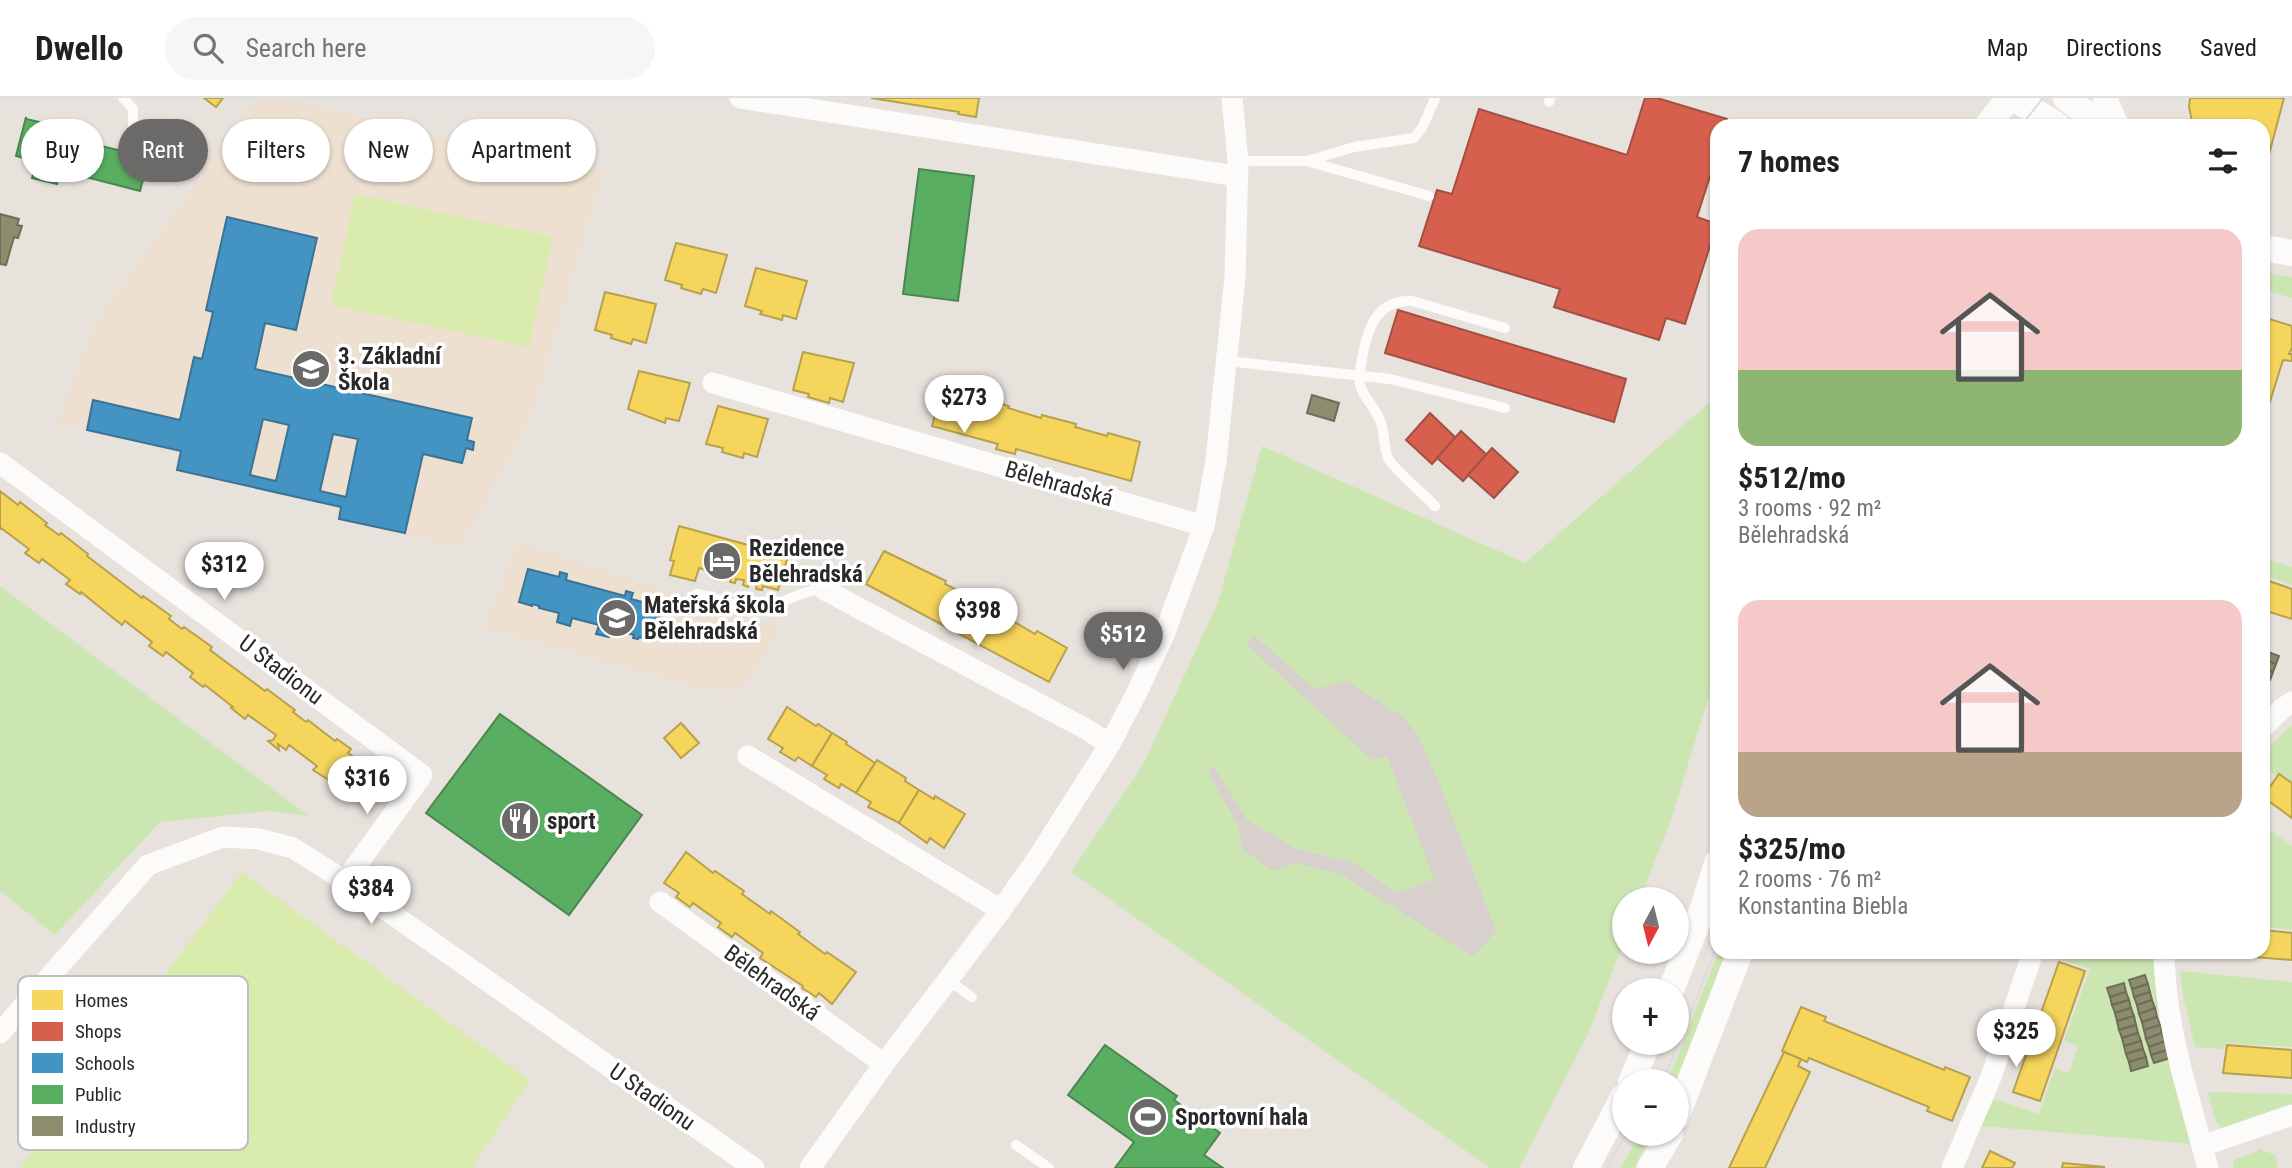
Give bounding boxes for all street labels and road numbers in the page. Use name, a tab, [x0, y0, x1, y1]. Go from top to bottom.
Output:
street label: Bělehradská	[1002, 456, 1116, 512]
street label: U Stadionu	[234, 630, 328, 710]
street label: Bělehradská	[719, 939, 825, 1027]
street label: U Stadionu	[604, 1058, 700, 1136]

